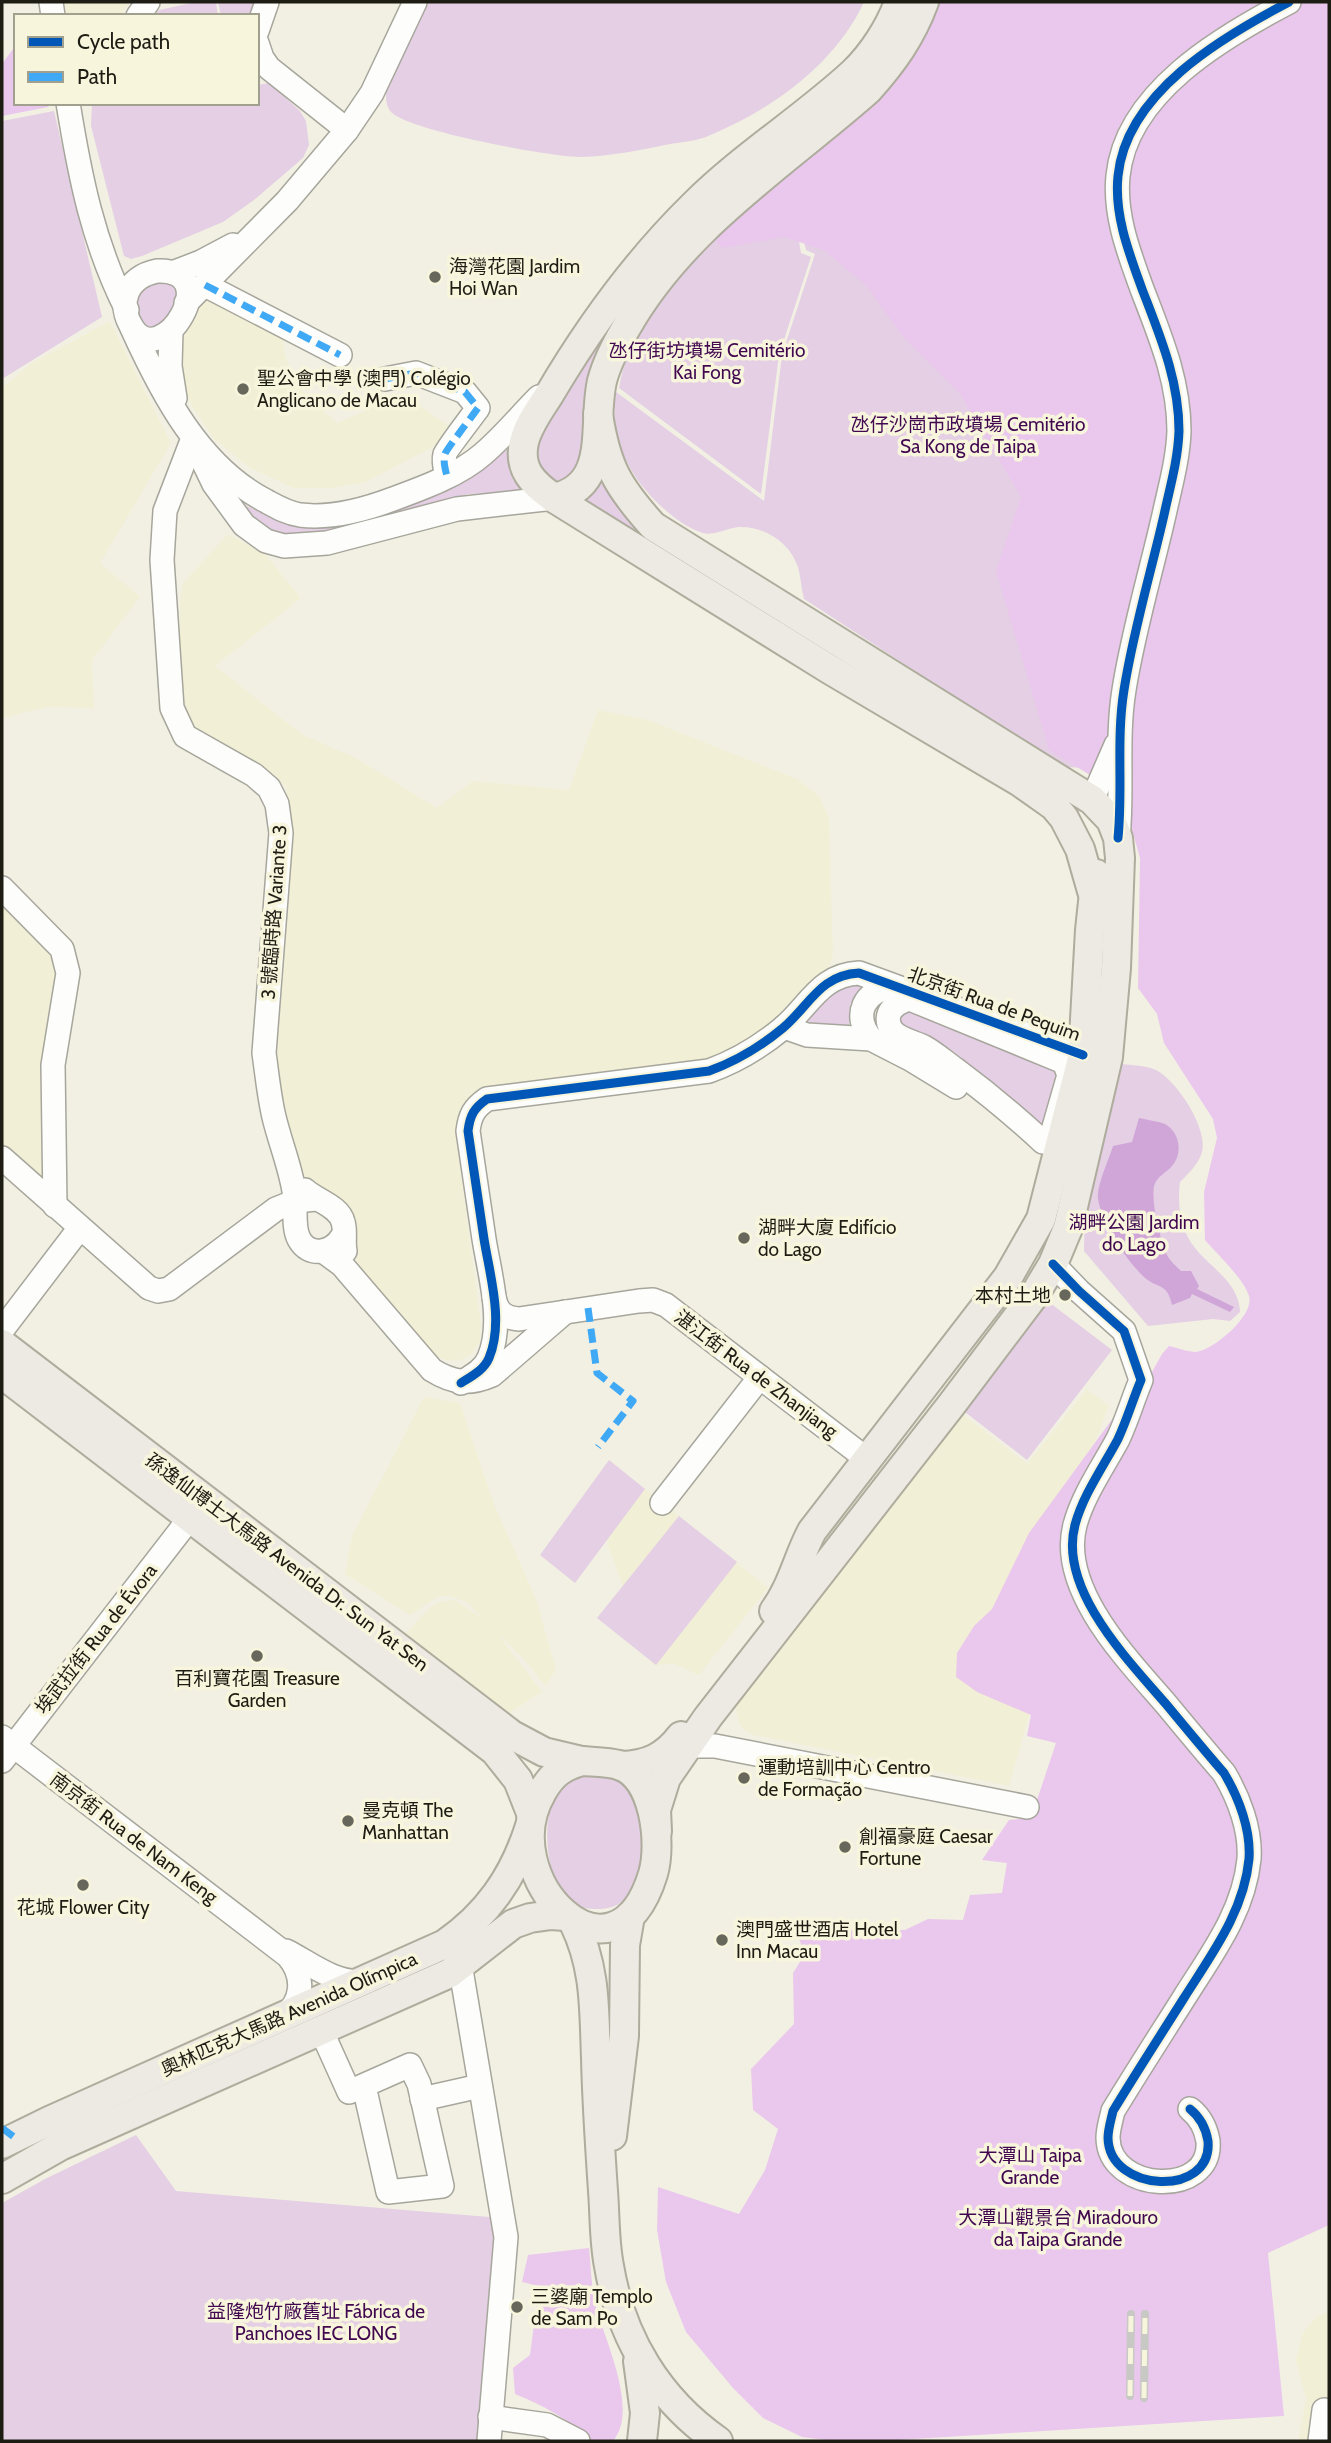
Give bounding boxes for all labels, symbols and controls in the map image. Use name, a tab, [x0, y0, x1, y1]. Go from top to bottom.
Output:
legend	[14, 14, 259, 105]
text: Cycle path	[77, 29, 170, 54]
text: Path	[77, 64, 117, 89]
place label: 海灣花園 Jardim Hoi Wan	[449, 255, 580, 300]
marker: 海灣花園 Jardim Hoi Wan	[427, 269, 443, 285]
park label: 氹仔街坊墳場 Cemitério Kai Fong	[609, 339, 805, 384]
place label: 聖公會中學 (澳門) Colégio Anglicano de Macau	[257, 367, 471, 412]
marker: 聖公會中學 (澳門) Colégio Anglicano de Macau	[235, 381, 251, 397]
park label: 氹仔沙崗市政墳場 Cemitério Sa Kong de Taipa	[851, 413, 1085, 458]
street label: 3 號臨時路 Variante 3	[256, 824, 292, 1000]
street label: 北京街 Rua de Pequim	[905, 962, 1083, 1046]
park label: 湖畔公園 Jardim do Lago	[1068, 1211, 1200, 1256]
place label: 湖畔大廈 Edifício do Lago	[758, 1216, 897, 1261]
marker: 湖畔大廈 Edifício do Lago	[736, 1230, 752, 1246]
place label: 本村土地	[975, 1284, 1051, 1307]
marker: 本村土地	[1057, 1287, 1073, 1303]
street label: 湛江街 Rua de Zhanjiang	[670, 1305, 842, 1443]
street label: 孫逸仙博士大馬路 Avenida Dr. Sun Yat Sen	[141, 1448, 433, 1676]
street label: 埃武拉街 Rua de Évora	[29, 1559, 162, 1719]
marker: 百利寶花園 Treasure Garden	[249, 1648, 265, 1664]
place label: 百利寶花園 Treasure Garden	[174, 1667, 340, 1712]
place label: 運動培訓中心 Centro de Formação	[758, 1756, 931, 1801]
street label: 南京街 Rua de Nam Keng	[46, 1768, 223, 1909]
marker: 運動培訓中心 Centro de Formação	[736, 1770, 752, 1786]
place label: 曼克頓 The Manhattan	[362, 1799, 454, 1844]
marker: 曼克頓 The Manhattan	[340, 1813, 356, 1829]
place label: 創福豪庭 Caesar Fortune	[859, 1825, 993, 1870]
marker: 創福豪庭 Caesar Fortune	[837, 1839, 853, 1855]
marker: 花城 Flower City	[75, 1877, 91, 1893]
place label: 花城 Flower City	[17, 1896, 150, 1919]
place label: 澳門盛世酒店 Hotel Inn Macau	[736, 1918, 899, 1963]
marker: 澳門盛世酒店 Hotel Inn Macau	[714, 1932, 730, 1948]
street label: 奧林匹克大馬路 Avenida Olímpica	[157, 1947, 421, 2081]
park label: 大潭山 Taipa Grande	[978, 2144, 1082, 2189]
park label: 大潭山觀景台 Miradouro da Taipa Grande	[958, 2206, 1158, 2251]
place label: 三婆廟 Templo de Sam Po	[531, 2285, 653, 2330]
marker: 三婆廟 Templo de Sam Po	[509, 2299, 525, 2315]
park label: 益隆炮竹廠舊址 Fábrica de Panchoes IEC LONG	[207, 2300, 425, 2345]

